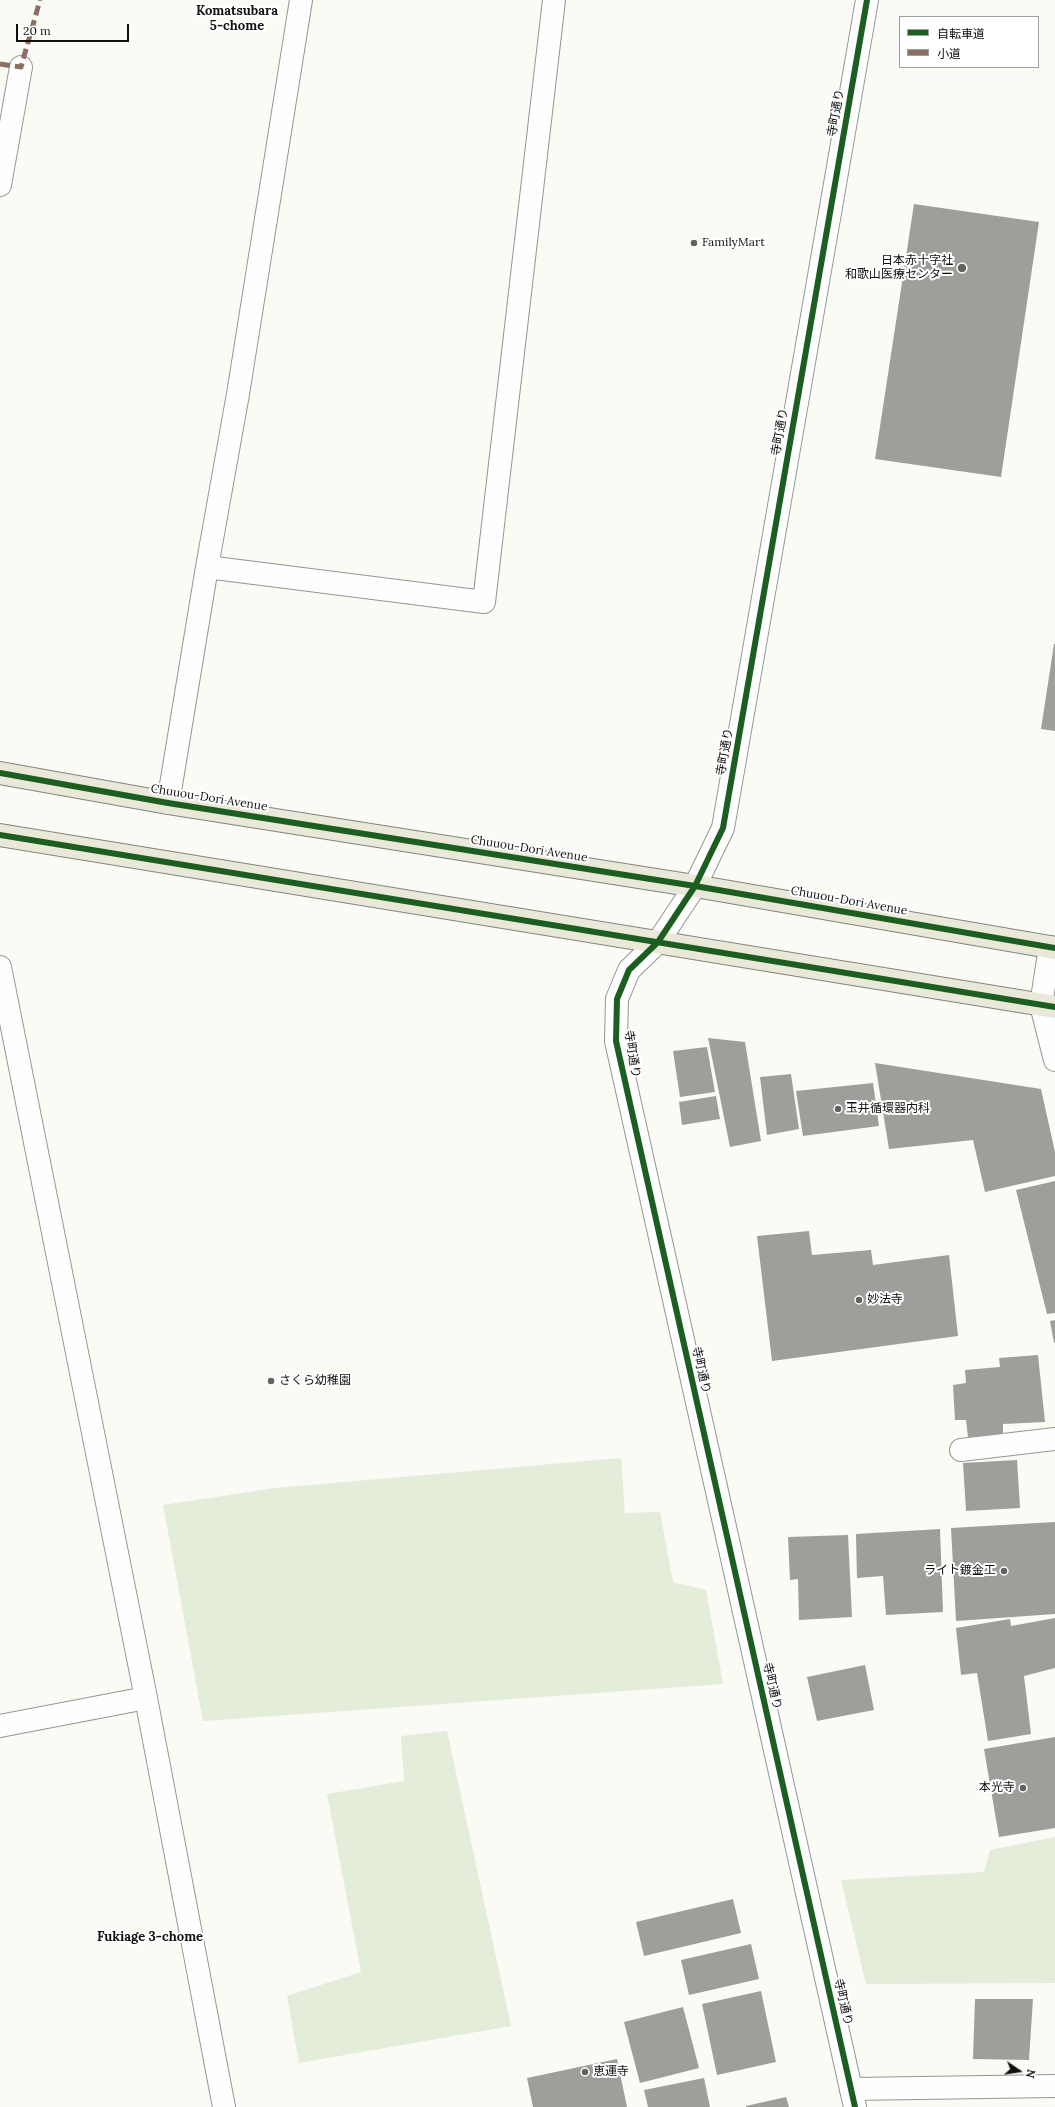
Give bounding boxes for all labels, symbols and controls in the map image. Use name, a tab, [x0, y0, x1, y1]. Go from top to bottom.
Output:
district label: Komatsubara 5-chome	[196, 3, 278, 34]
scale bar	[18, 16, 131, 42]
legend	[899, 16, 1039, 68]
text: 20 m	[23, 23, 51, 38]
text: 自転車道	[937, 26, 985, 41]
text: 小道	[937, 46, 961, 61]
street label: 寺町通り	[825, 88, 847, 138]
place label: FamilyMart	[702, 236, 765, 250]
marker: FamilyMart	[689, 238, 699, 248]
place label: 日本赤十字社 和歌山医療センター	[845, 254, 953, 282]
marker: 日本赤十字社 和歌山医療センター	[956, 262, 968, 274]
street label: 寺町通り	[769, 407, 791, 457]
street label: 寺町通り	[714, 727, 736, 777]
street label: Chuuou-Dori Avenue	[150, 782, 268, 814]
street label: Chuuou-Dori Avenue	[470, 833, 588, 865]
street label: Chuuou-Dori Avenue	[790, 884, 908, 918]
street label: 寺町通り	[621, 1029, 643, 1079]
place label: 玉井循環器内科	[846, 1102, 930, 1116]
marker: 玉井循環器内科	[833, 1104, 843, 1114]
place label: 妙法寺	[867, 1293, 903, 1307]
marker: 妙法寺	[854, 1295, 864, 1305]
street label: 寺町通り	[689, 1345, 713, 1395]
place label: さくら幼稚園	[279, 1374, 351, 1388]
marker: さくら幼稚園	[266, 1376, 276, 1386]
place label: ライト鍍金工	[924, 1564, 996, 1578]
marker: ライト鍍金工	[999, 1566, 1009, 1576]
street label: 寺町通り	[760, 1661, 784, 1711]
place label: 本光寺	[979, 1781, 1015, 1795]
marker: 本光寺	[1018, 1783, 1028, 1793]
district label: Fukiage 3-chome	[97, 1929, 203, 1945]
street label: 寺町通り	[831, 1977, 855, 2027]
north arrow	[999, 2051, 1039, 2091]
place label: 恵運寺	[593, 2065, 629, 2079]
marker: 恵運寺	[580, 2067, 590, 2077]
text: N	[1023, 2068, 1038, 2079]

